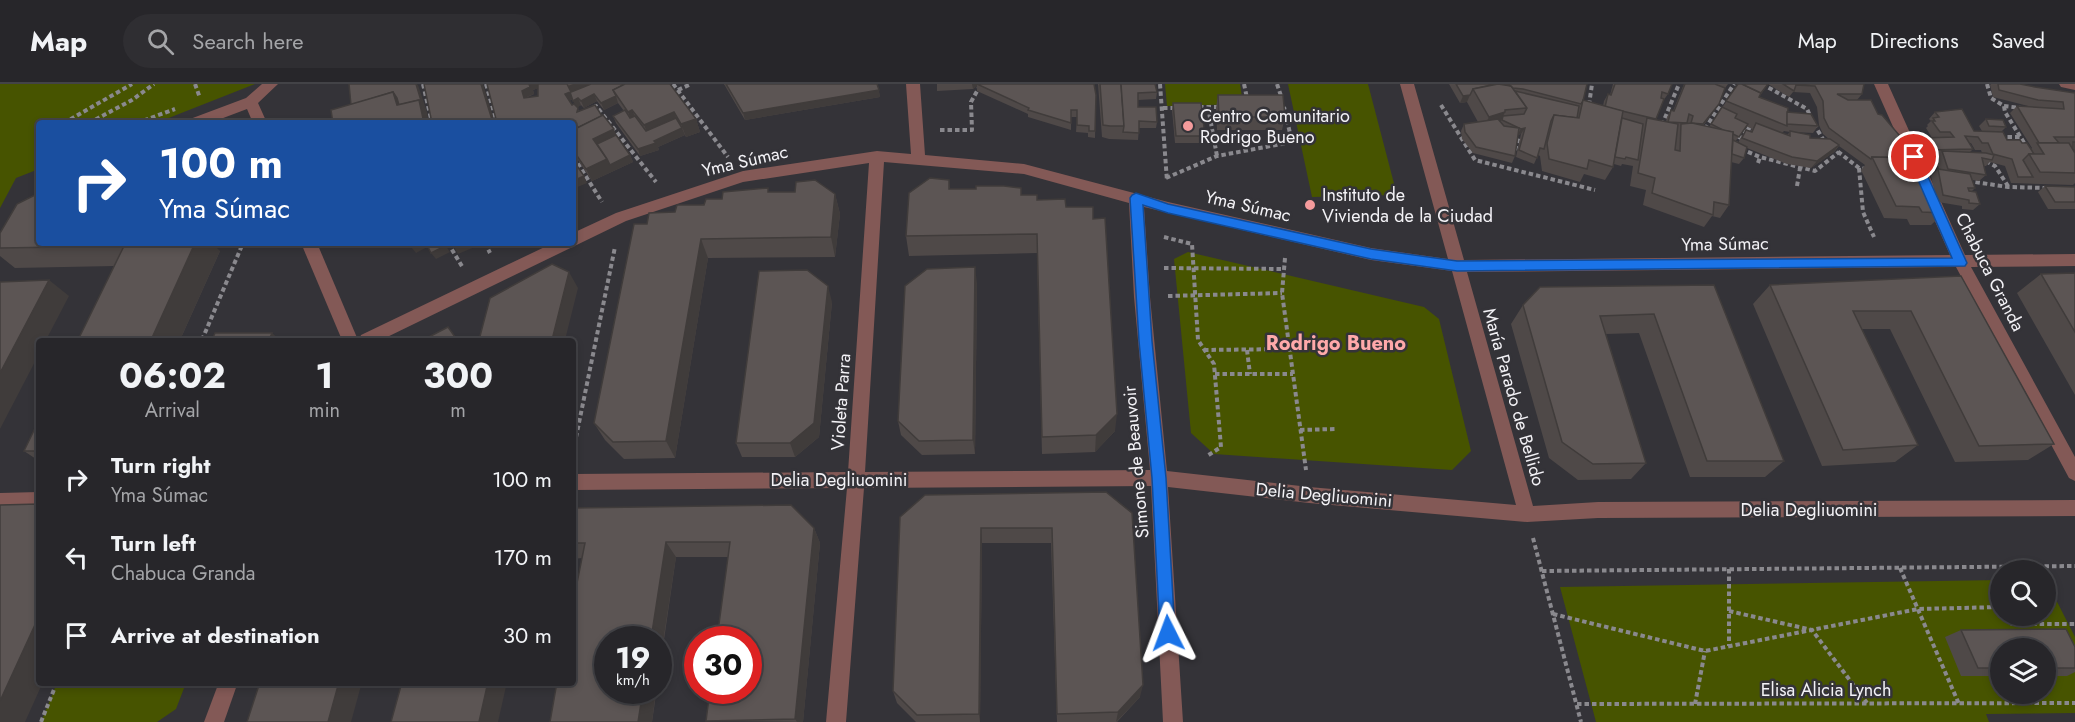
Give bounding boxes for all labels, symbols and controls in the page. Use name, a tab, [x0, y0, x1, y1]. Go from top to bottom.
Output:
search box	[123, 14, 543, 68]
text: Map	[30, 21, 87, 62]
icon: search	[144, 25, 177, 58]
text: Search here	[192, 25, 304, 57]
text: Map	[1798, 26, 1837, 56]
text: Directions	[1870, 26, 1959, 56]
text: Saved	[1992, 26, 2045, 56]
place label: Centro Comunitario Rodrigo Bueno	[1200, 103, 1350, 150]
marker: Centro Comunitario Rodrigo Bueno	[1181, 119, 1195, 133]
pin	[1888, 131, 1939, 182]
text: 100 m	[159, 133, 283, 194]
street label: Yma Súmac	[700, 139, 790, 183]
icon: arrive	[1897, 140, 1930, 173]
icon: right	[60, 144, 138, 222]
place label: Instituto de Vivienda de la Ciudad	[1322, 182, 1493, 229]
street label: Yma Súmac	[1203, 184, 1293, 228]
text: Yma Súmac	[159, 189, 290, 228]
marker: Instituto de Vivienda de la Ciudad	[1303, 198, 1317, 212]
street label: Chabuca Granda	[1949, 208, 2031, 336]
street label: Yma Súmac	[1681, 230, 1769, 258]
street label: María Parado de Bellido	[1476, 305, 1552, 489]
district label: Rodrigo Bueno	[1266, 329, 1406, 358]
text: 06:02	[119, 349, 226, 401]
text: 1	[315, 349, 334, 401]
text: 300	[423, 349, 493, 401]
street label: Violeta Parra	[825, 353, 857, 451]
street label: Simone de Beauvoir	[1116, 384, 1156, 539]
text: Arrival	[145, 396, 200, 425]
text: min	[309, 396, 340, 425]
text: m	[450, 396, 466, 425]
text: Turn right	[111, 449, 211, 481]
icon: right	[60, 463, 93, 496]
text: 100 m	[492, 463, 552, 495]
street label: Delia Degliuomini	[770, 467, 908, 493]
street label: Delia Degliuomini	[1255, 476, 1393, 514]
text: Yma Súmac	[111, 481, 208, 510]
street label: Delia Degliuomini	[1740, 497, 1878, 523]
text: Turn left	[111, 527, 196, 559]
icon: left	[60, 541, 93, 574]
text: 170 m	[494, 541, 552, 573]
text: Chabuca Granda	[111, 559, 255, 588]
map controls	[1990, 560, 2056, 704]
button: search	[1990, 560, 2056, 626]
position arrow	[1136, 601, 1200, 665]
icon: arrive	[60, 619, 93, 652]
text: Arrive at destination	[111, 619, 320, 651]
text: 30 m	[503, 619, 552, 651]
speed limit sign: 30	[684, 626, 762, 704]
text: 19	[615, 636, 651, 679]
button: layers	[1990, 638, 2056, 704]
text: km/h	[616, 669, 650, 691]
street label: Elisa Alicia Lynch	[1761, 677, 1891, 703]

